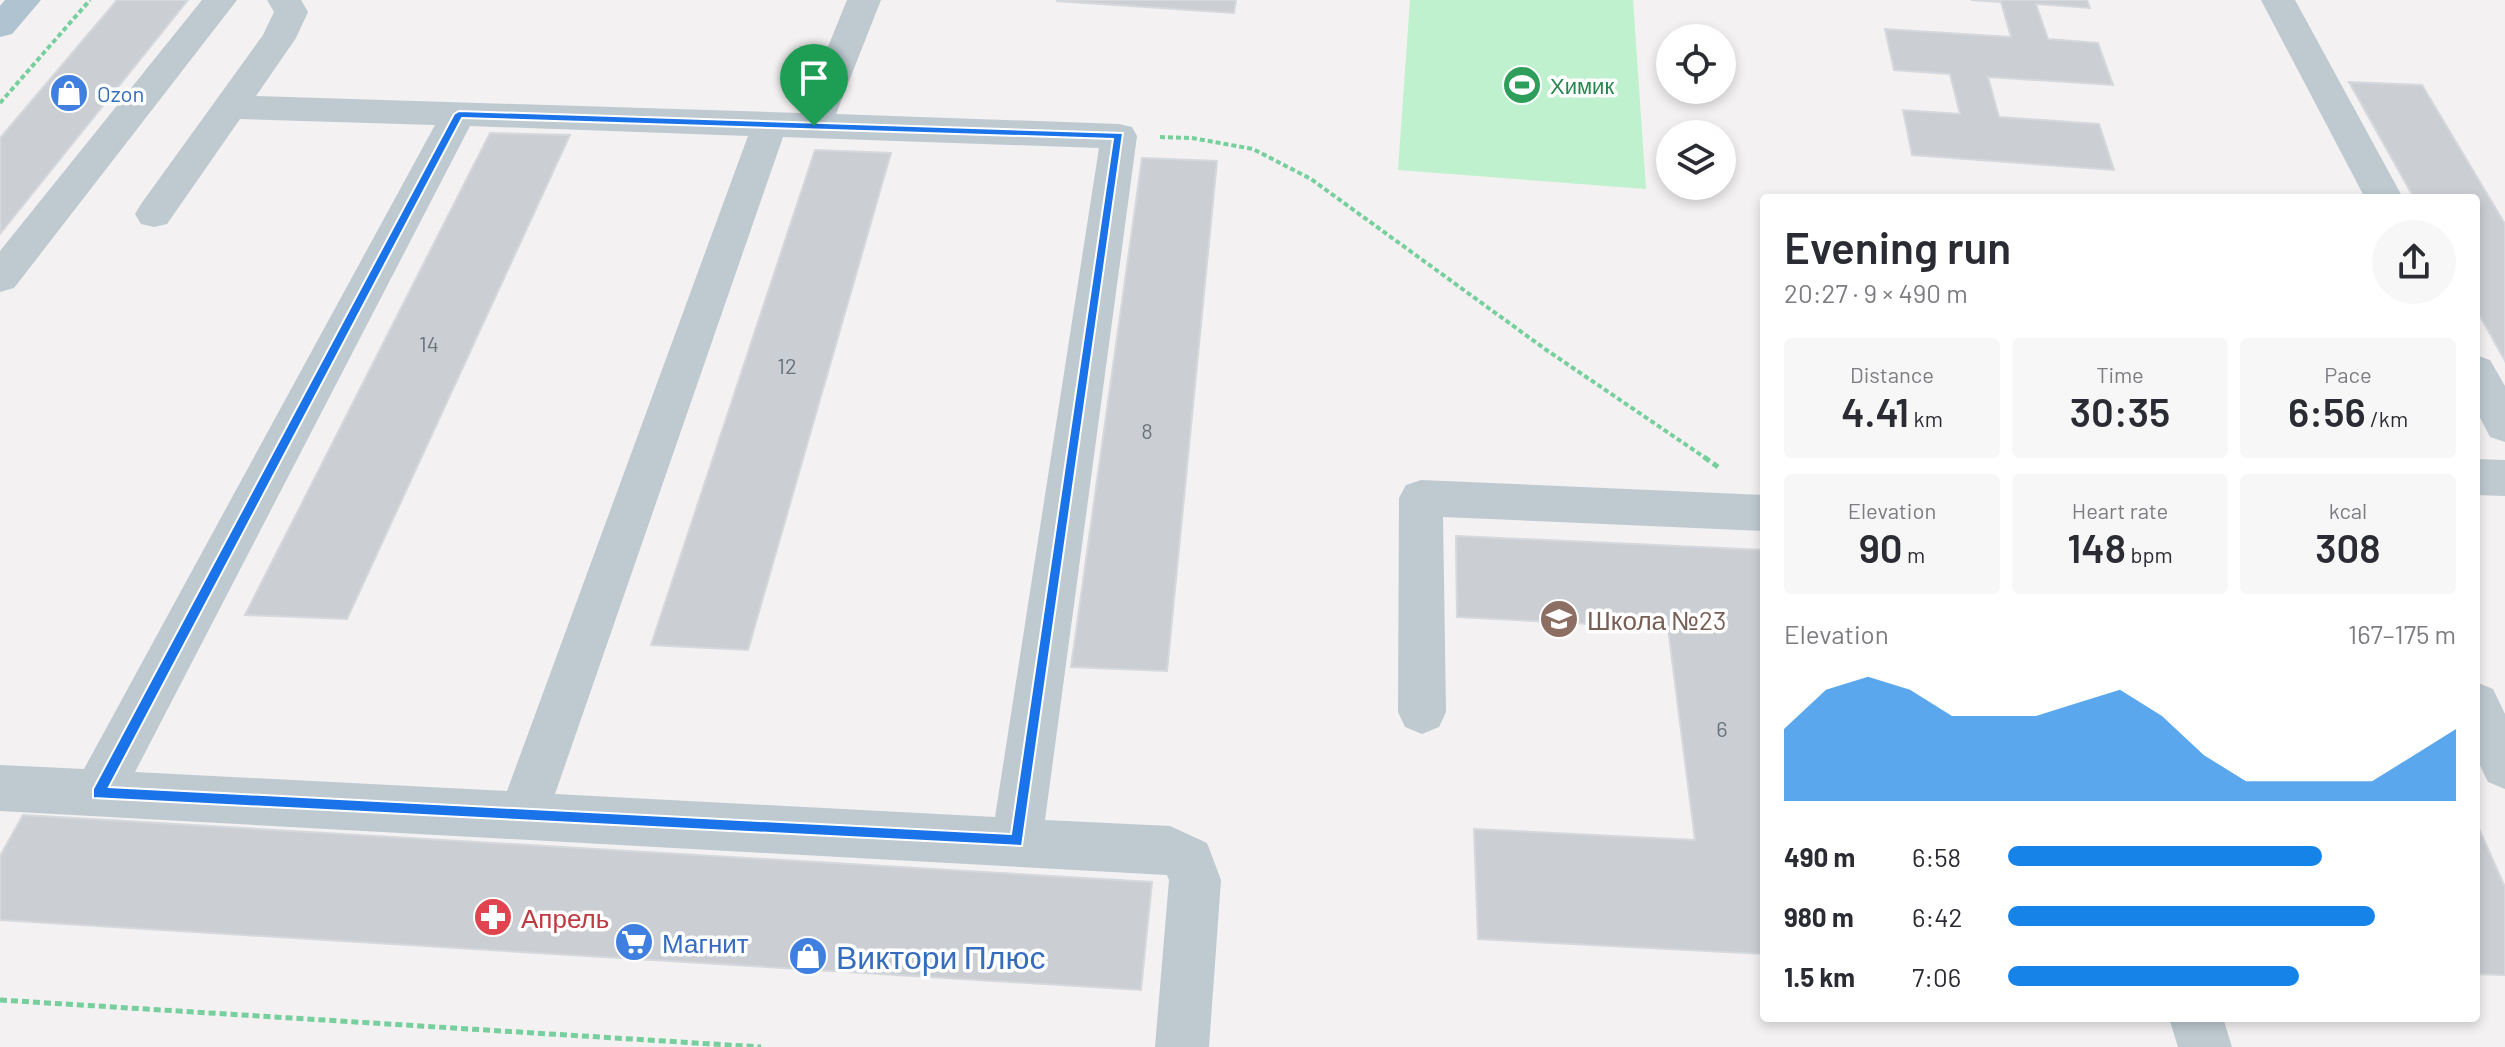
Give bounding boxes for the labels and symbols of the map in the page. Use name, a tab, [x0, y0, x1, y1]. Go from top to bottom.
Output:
pin	[780, 44, 848, 126]
sports icon: Химик	[1501, 64, 1543, 106]
shop icon: Ozon	[48, 72, 90, 114]
place label: Химик	[1550, 72, 1614, 98]
place label: Ozon	[97, 80, 144, 106]
house number: 14	[419, 330, 439, 356]
house number: 12	[777, 352, 797, 378]
house number: 8	[1141, 417, 1153, 443]
school or university icon: Школа №23	[1538, 598, 1580, 640]
place label: Школа №23	[1587, 604, 1726, 635]
house number: 6	[1716, 715, 1728, 741]
pharmacy icon: Апрель	[472, 896, 514, 938]
place label: Апрель	[521, 902, 609, 933]
supermarket icon: Магнит	[613, 921, 655, 963]
place label: Магнит	[662, 927, 749, 958]
shop icon: Виктори Плюс	[787, 935, 829, 977]
place label: Виктори Плюс	[836, 937, 1045, 976]

